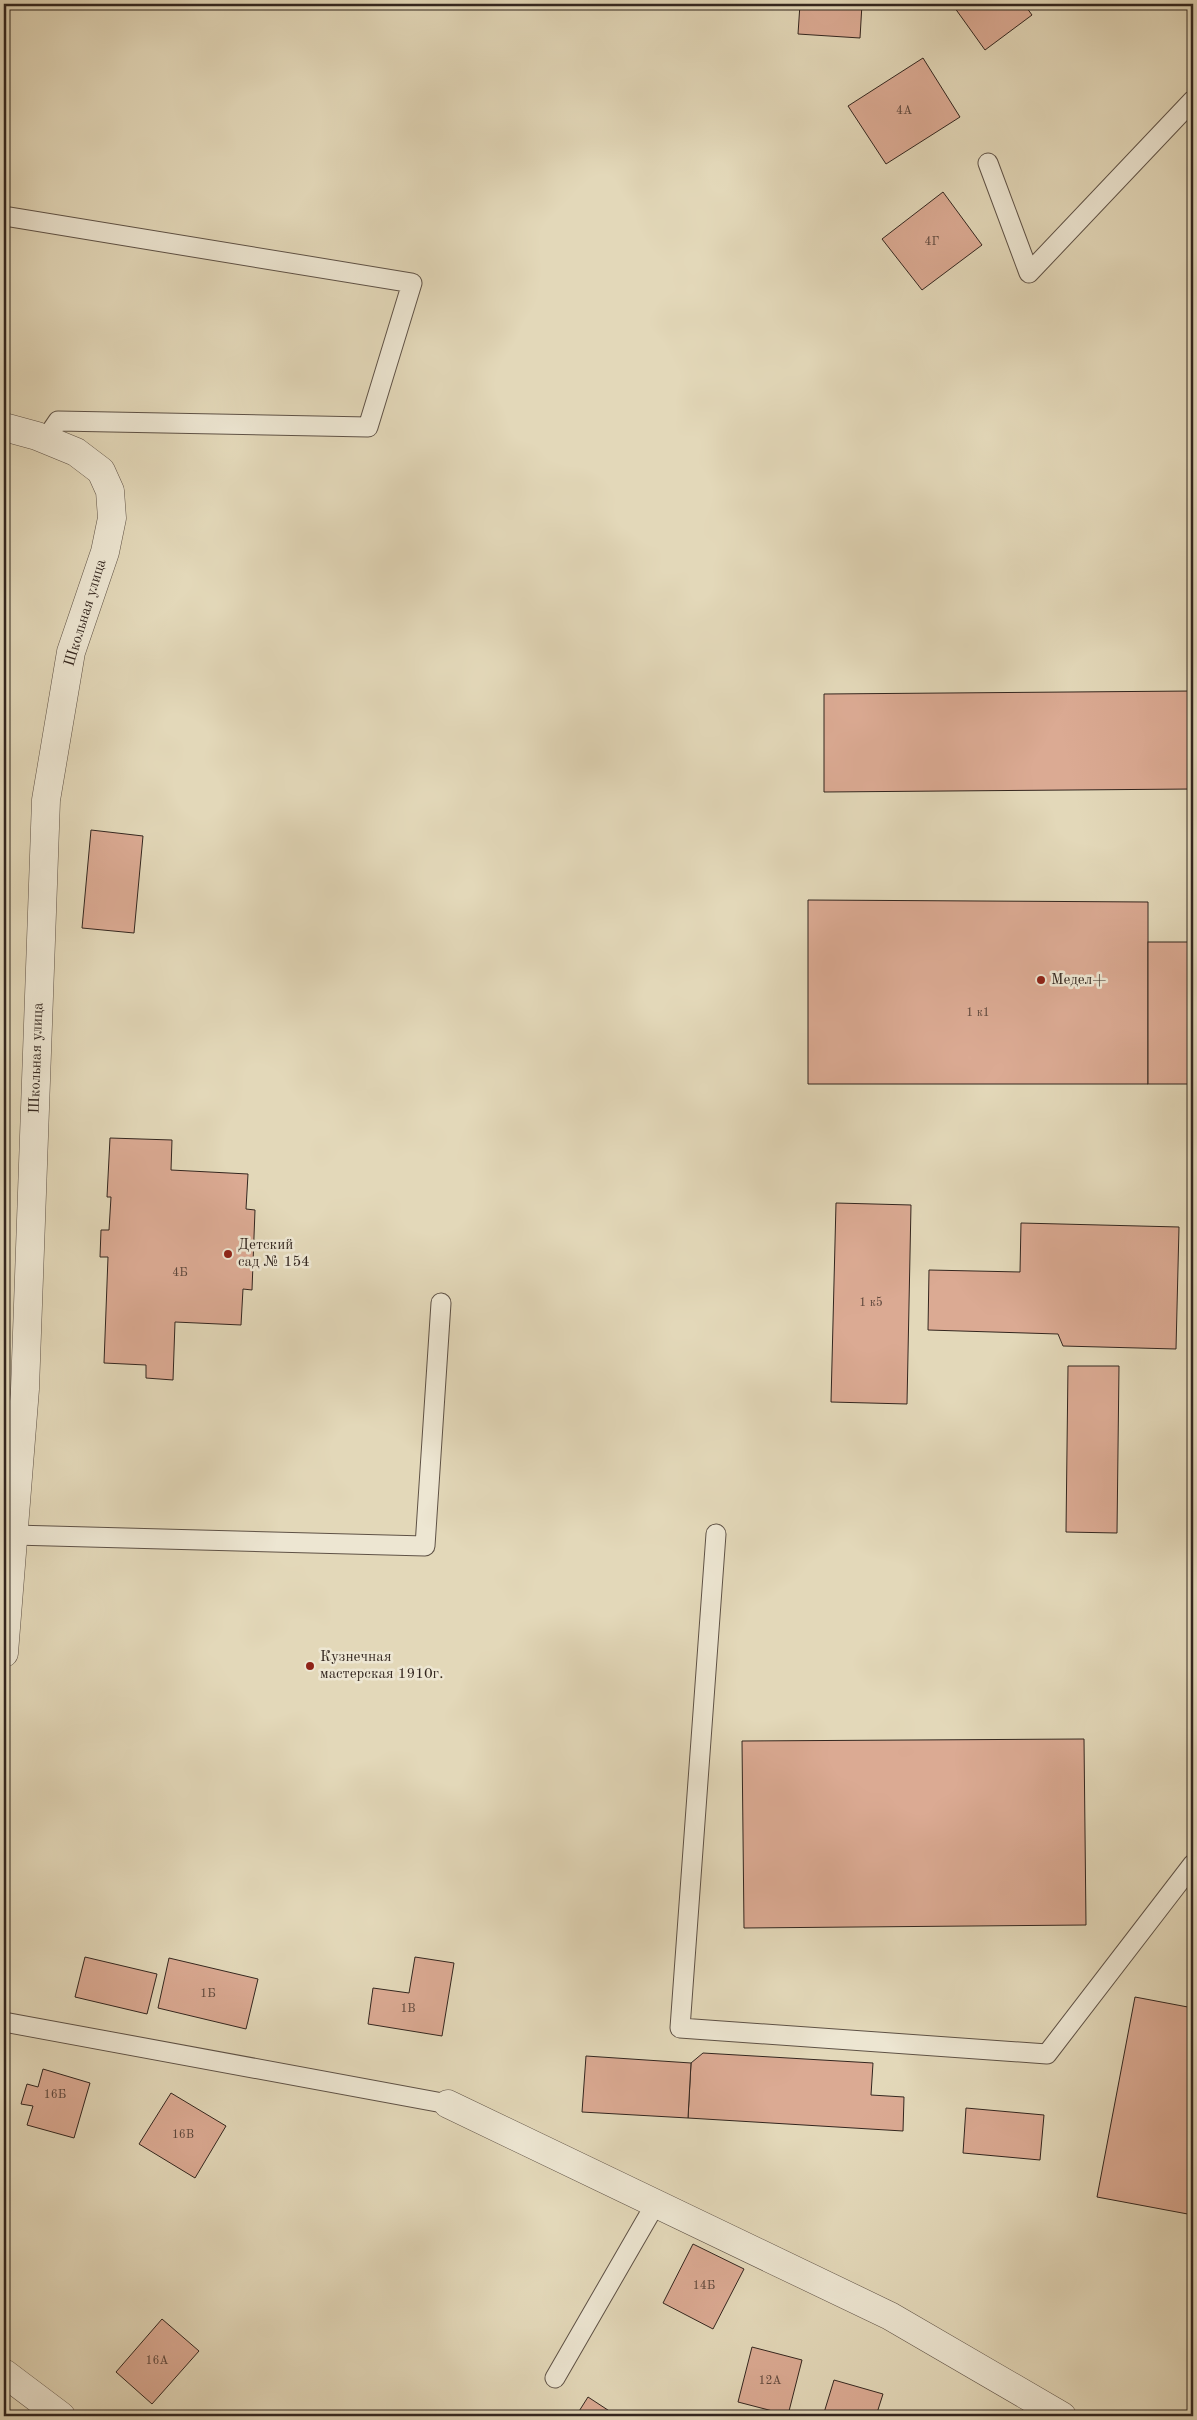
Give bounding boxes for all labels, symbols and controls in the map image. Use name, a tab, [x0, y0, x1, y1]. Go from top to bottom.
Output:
house number: 4А	[896, 105, 912, 117]
house number: 4Г	[925, 236, 940, 248]
street label: Школьная улица	[63, 557, 110, 668]
place label: Медел+	[1051, 973, 1106, 988]
marker: Медел+	[1035, 974, 1047, 986]
street label: Школьная улица	[28, 1002, 46, 1114]
house number: 1 к1	[966, 1007, 990, 1019]
place label: Детский сад № 154	[238, 1238, 310, 1270]
marker: Детский сад № 154	[222, 1248, 234, 1260]
house number: 4Б	[172, 1267, 188, 1279]
house number: 1 к5	[859, 1296, 883, 1309]
place label: Кузнечная мастерская 1910г.	[320, 1650, 443, 1682]
marker: Кузнечная мастерская 1910г.	[304, 1660, 316, 1672]
house number: 1Б	[200, 1988, 216, 2000]
house number: 1В	[400, 2003, 416, 2015]
house number: 16Б	[44, 2089, 66, 2101]
house number: 16В	[172, 2129, 194, 2141]
house number: 14Б	[693, 2280, 715, 2292]
house number: 16А	[145, 2355, 169, 2367]
house number: 12А	[758, 2375, 782, 2387]

